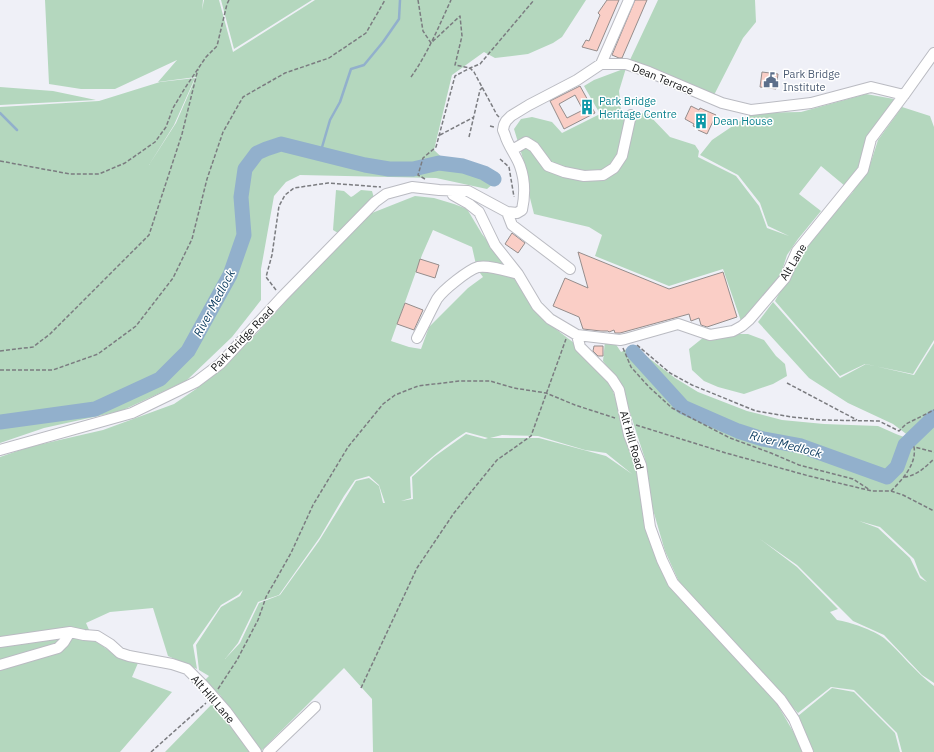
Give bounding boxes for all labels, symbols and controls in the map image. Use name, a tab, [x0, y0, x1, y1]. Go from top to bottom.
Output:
street label: Dean Terrace	[630, 60, 696, 98]
place label: Park Bridge Institute	[783, 67, 840, 94]
public building icon: Park Bridge Institute	[762, 71, 780, 89]
place label: Park Bridge Heritage Centre	[599, 94, 677, 121]
building icon: Park Bridge Heritage Centre	[578, 98, 596, 116]
building icon: Dean House	[692, 112, 710, 130]
place label: Dean House	[713, 114, 773, 128]
street label: Alt Lane	[777, 241, 809, 283]
water label: River Medlock	[190, 266, 238, 339]
street label: Park Bridge Road	[207, 304, 277, 374]
street label: Alt Hill Road	[617, 409, 647, 471]
water label: River Medlock	[748, 427, 824, 461]
street label: Alt Hill Lane	[188, 672, 238, 726]

